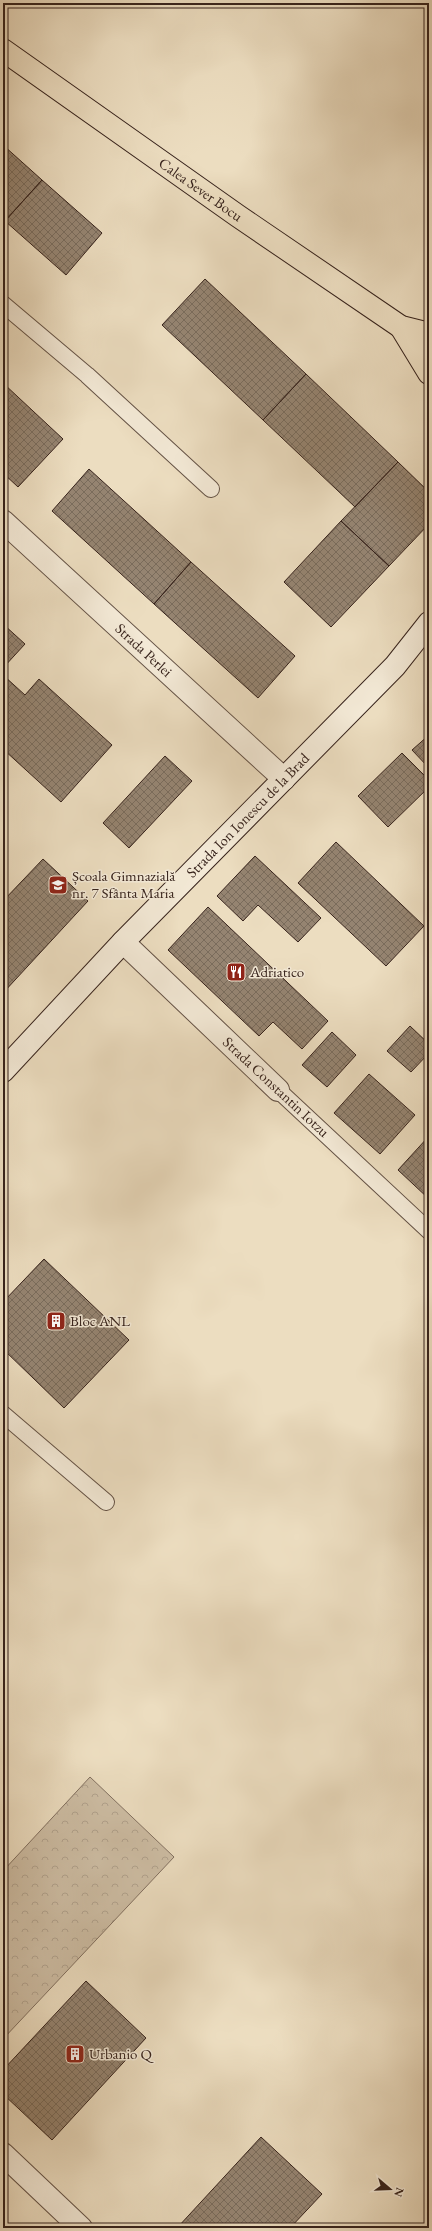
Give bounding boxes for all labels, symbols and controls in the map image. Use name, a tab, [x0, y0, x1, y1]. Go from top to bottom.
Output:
street label: Calea Sever Bocu	[155, 153, 247, 225]
street label: Strada Perlei	[111, 619, 177, 681]
street label: Strada Ion Ionescu de la Brad	[182, 748, 313, 881]
place label: Școala Gimnazială nr. 7 Sfânta Maria	[72, 866, 175, 902]
school or university icon: Școala Gimnazială nr. 7 Sfânta Maria	[47, 874, 69, 896]
restaurant icon: Adriatico	[225, 961, 247, 983]
place label: Adriatico	[249, 962, 304, 981]
street label: Strada Constantin Iotzu	[219, 1032, 334, 1141]
building icon: Bloc ANL	[45, 1310, 67, 1332]
place label: Bloc ANL	[70, 1311, 130, 1330]
building icon: Urbanio Q	[64, 2043, 86, 2065]
place label: Urbanio Q	[89, 2044, 155, 2063]
north arrow	[370, 2169, 410, 2209]
text: N	[391, 2186, 408, 2199]

